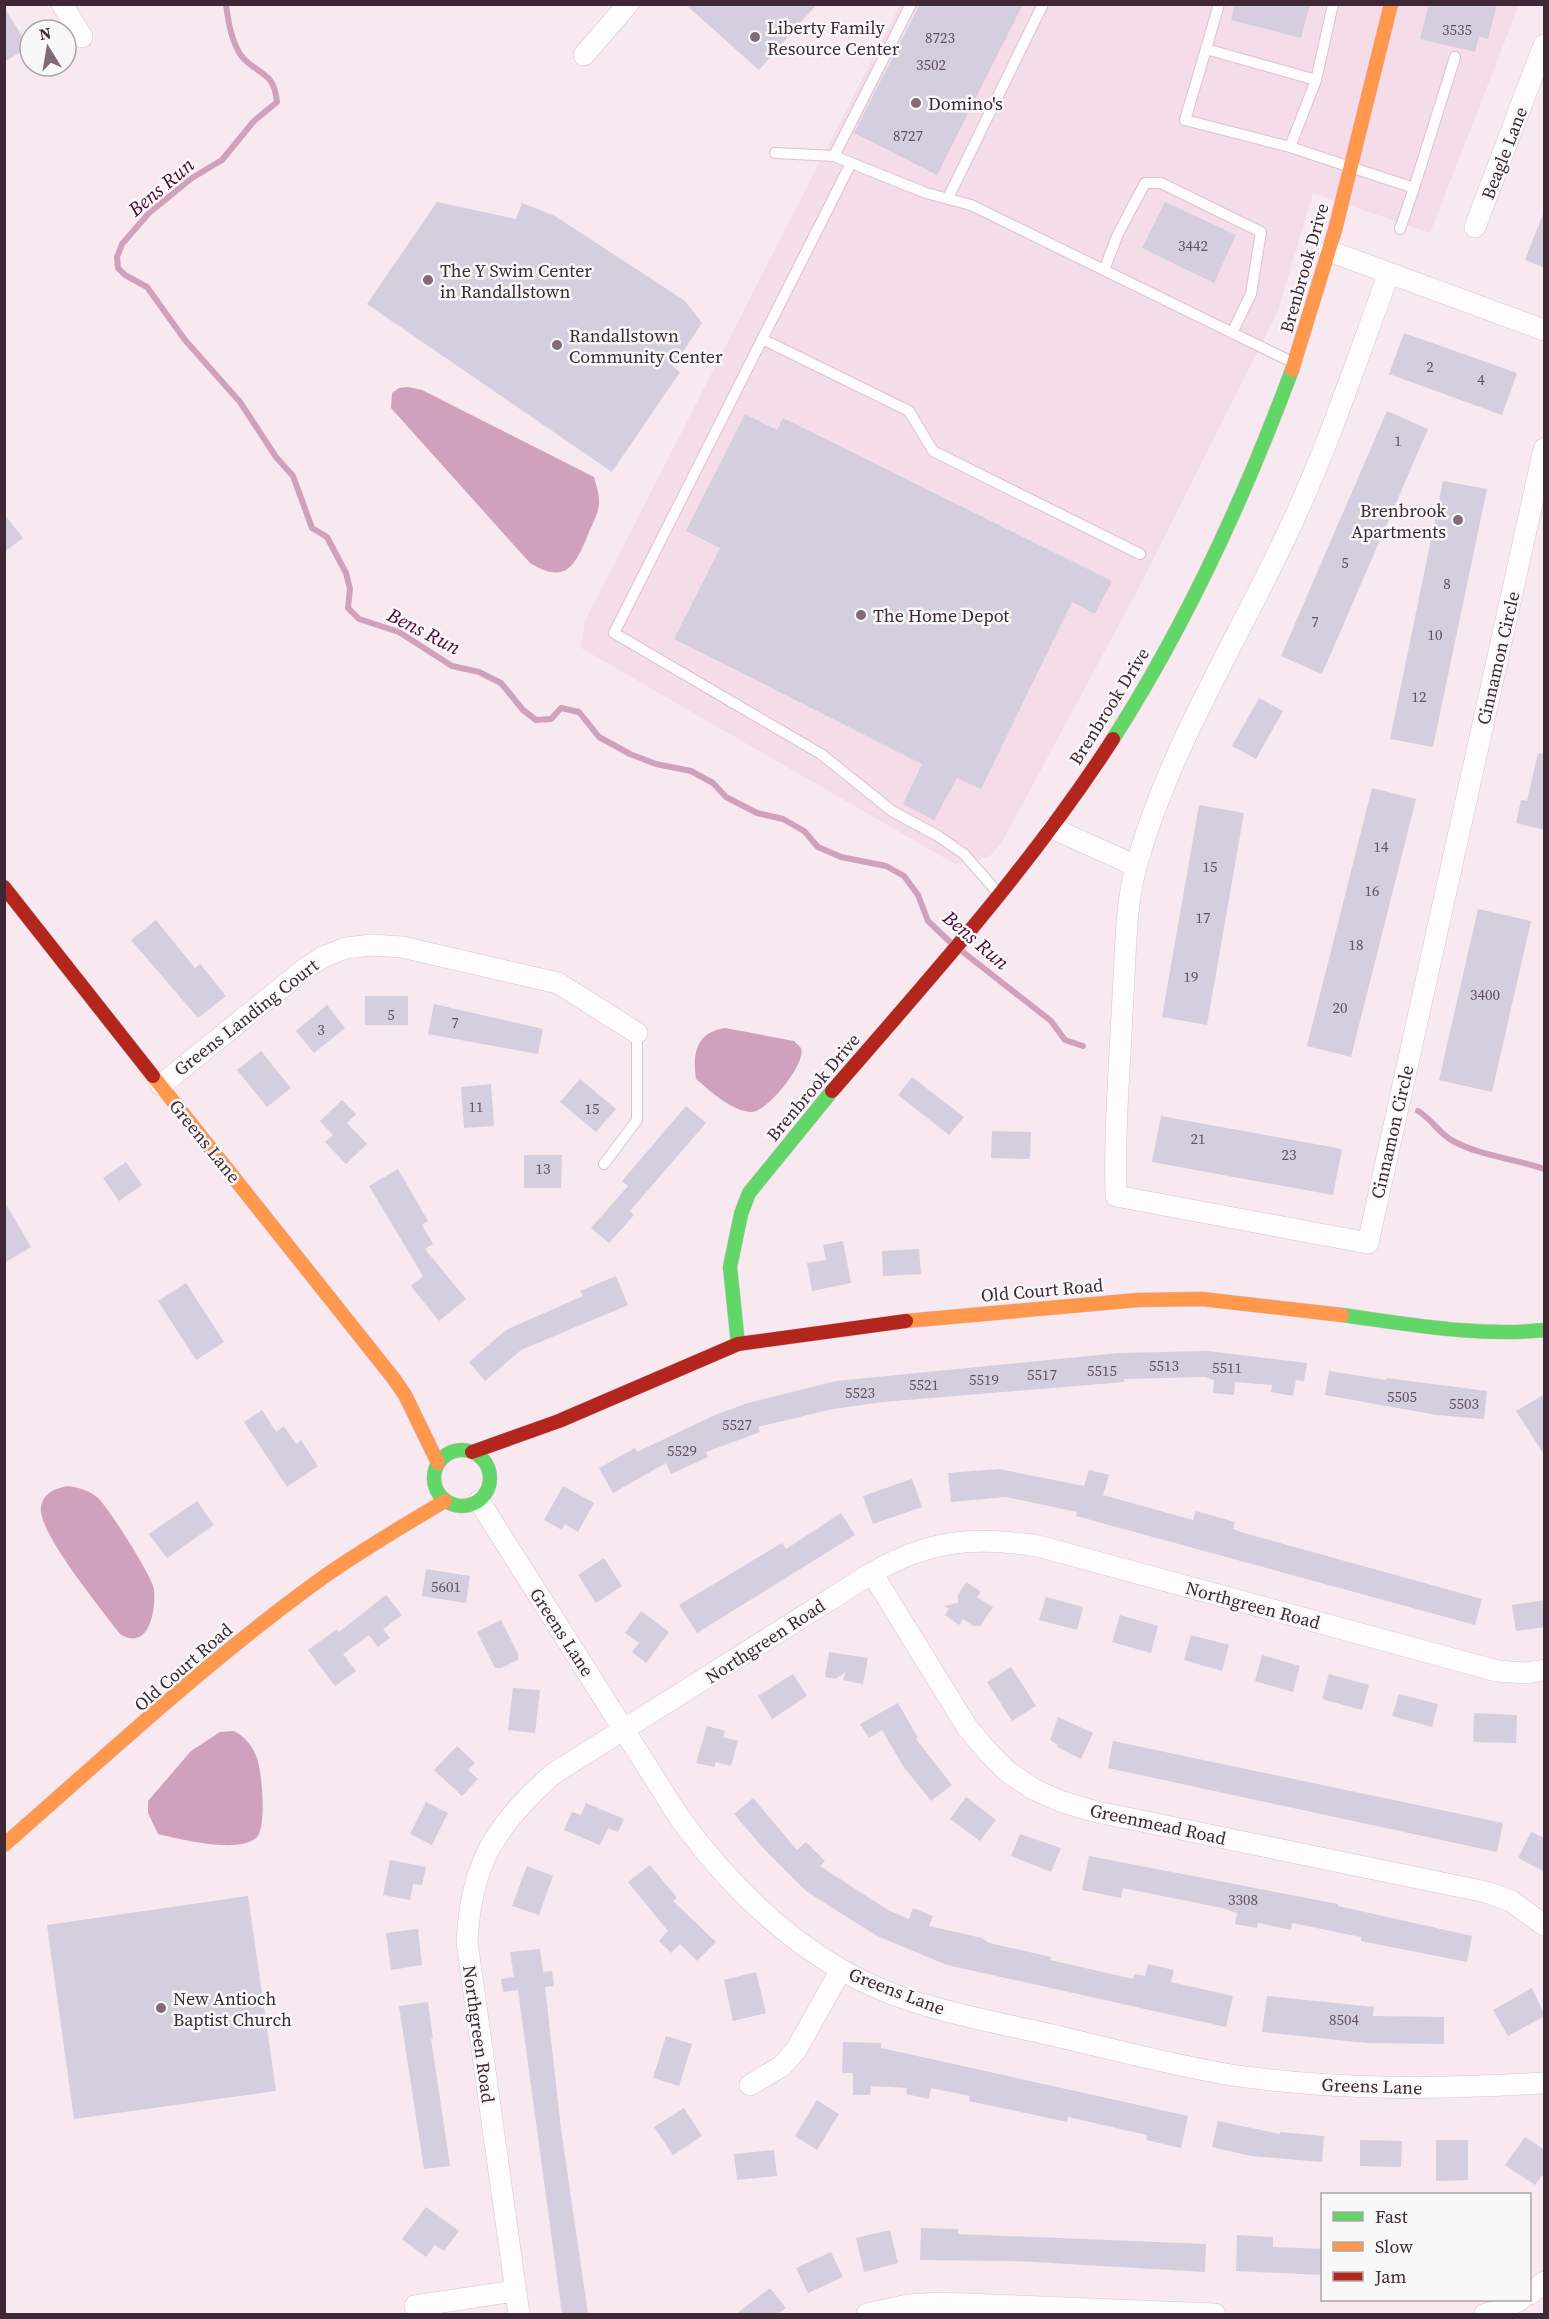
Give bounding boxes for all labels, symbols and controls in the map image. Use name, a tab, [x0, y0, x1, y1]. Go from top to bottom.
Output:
place label: Liberty Family Resource Center	[767, 15, 900, 61]
north arrow	[18, 18, 78, 78]
house number: 3535	[1442, 19, 1472, 40]
text: N	[37, 21, 53, 45]
house number: 8723	[925, 27, 955, 48]
marker: Liberty Family Resource Center	[748, 30, 762, 44]
house number: 3502	[916, 54, 946, 75]
place label: Domino's	[928, 91, 1003, 116]
marker: Domino's	[909, 96, 923, 110]
street label: Beagle Lane	[1475, 103, 1533, 203]
house number: 8727	[893, 125, 923, 146]
water label: Bens Run	[121, 151, 201, 224]
street label: Brenbrook Drive	[1274, 200, 1334, 336]
house number: 3442	[1178, 235, 1208, 256]
place label: The Y Swim Center in Randallstown	[440, 258, 592, 304]
marker: The Y Swim Center in Randallstown	[421, 273, 435, 287]
place label: Randallstown Community Center	[569, 323, 723, 369]
marker: Randallstown Community Center	[550, 338, 564, 352]
house number: 2	[1426, 356, 1434, 377]
house number: 4	[1477, 369, 1485, 390]
house number: 1	[1394, 430, 1402, 451]
place label: Brenbrook Apartments	[1351, 498, 1446, 544]
marker: Brenbrook Apartments	[1451, 513, 1465, 527]
house number: 5	[1341, 552, 1349, 573]
house number: 8	[1443, 573, 1451, 594]
street label: Cinnamon Circle	[1471, 589, 1525, 727]
water label: Bens Run	[382, 600, 466, 662]
place label: The Home Depot	[873, 603, 1009, 628]
marker: The Home Depot	[854, 608, 868, 622]
house number: 7	[1311, 611, 1319, 632]
house number: 10	[1427, 624, 1443, 645]
street label: Brenbrook Drive	[1063, 643, 1155, 769]
house number: 12	[1411, 686, 1427, 707]
house number: 14	[1373, 836, 1389, 857]
house number: 15	[1202, 856, 1218, 877]
house number: 16	[1364, 880, 1380, 901]
water label: Bens Run	[936, 903, 1016, 976]
house number: 17	[1195, 907, 1211, 928]
house number: 18	[1348, 934, 1364, 955]
street label: Greens Landing Court	[169, 953, 324, 1081]
house number: 19	[1183, 966, 1199, 987]
house number: 3400	[1470, 984, 1500, 1005]
house number: 20	[1332, 997, 1348, 1018]
house number: 5	[387, 1004, 395, 1025]
house number: 7	[451, 1012, 459, 1033]
house number: 3	[317, 1019, 325, 1040]
street label: Brenbrook Drive	[760, 1028, 866, 1146]
street label: Cinnamon Circle	[1365, 1063, 1419, 1201]
street label: Greens Lane	[164, 1094, 246, 1188]
house number: 11	[468, 1096, 484, 1117]
house number: 15	[584, 1098, 600, 1119]
house number: 21	[1190, 1128, 1206, 1149]
house number: 23	[1281, 1144, 1297, 1165]
house number: 13	[535, 1158, 551, 1179]
street label: Old Court Road	[980, 1272, 1104, 1308]
house number: 5513	[1149, 1355, 1179, 1376]
house number: 5511	[1212, 1357, 1242, 1378]
house number: 5515	[1087, 1360, 1117, 1381]
house number: 5517	[1027, 1364, 1057, 1385]
house number: 5519	[969, 1369, 999, 1390]
house number: 5521	[909, 1374, 939, 1395]
house number: 5523	[845, 1382, 875, 1403]
house number: 5505	[1387, 1386, 1417, 1407]
house number: 5503	[1449, 1393, 1479, 1414]
house number: 5527	[722, 1414, 752, 1435]
house number: 5529	[667, 1440, 697, 1461]
street label: Northgreen Road	[1183, 1575, 1323, 1635]
house number: 5601	[431, 1576, 461, 1597]
street label: Greens Lane	[524, 1583, 600, 1681]
street label: Northgreen Road	[700, 1593, 830, 1689]
street label: Old Court Road	[128, 1617, 238, 1717]
street label: Greenmead Road	[1088, 1797, 1228, 1851]
house number: 3308	[1228, 1889, 1258, 1910]
street label: Greens Lane	[845, 1961, 949, 2021]
street label: Northgreen Road	[457, 1964, 501, 2104]
place label: New Antioch Baptist Church	[173, 1986, 292, 2032]
marker: New Antioch Baptist Church	[154, 2001, 168, 2015]
house number: 8504	[1329, 2009, 1359, 2030]
street label: Greens Lane	[1321, 2072, 1423, 2100]
legend	[1321, 2193, 1531, 2301]
text: Fast	[1375, 2204, 1408, 2229]
text: Slow	[1375, 2234, 1413, 2259]
text: Jam	[1374, 2264, 1407, 2289]

